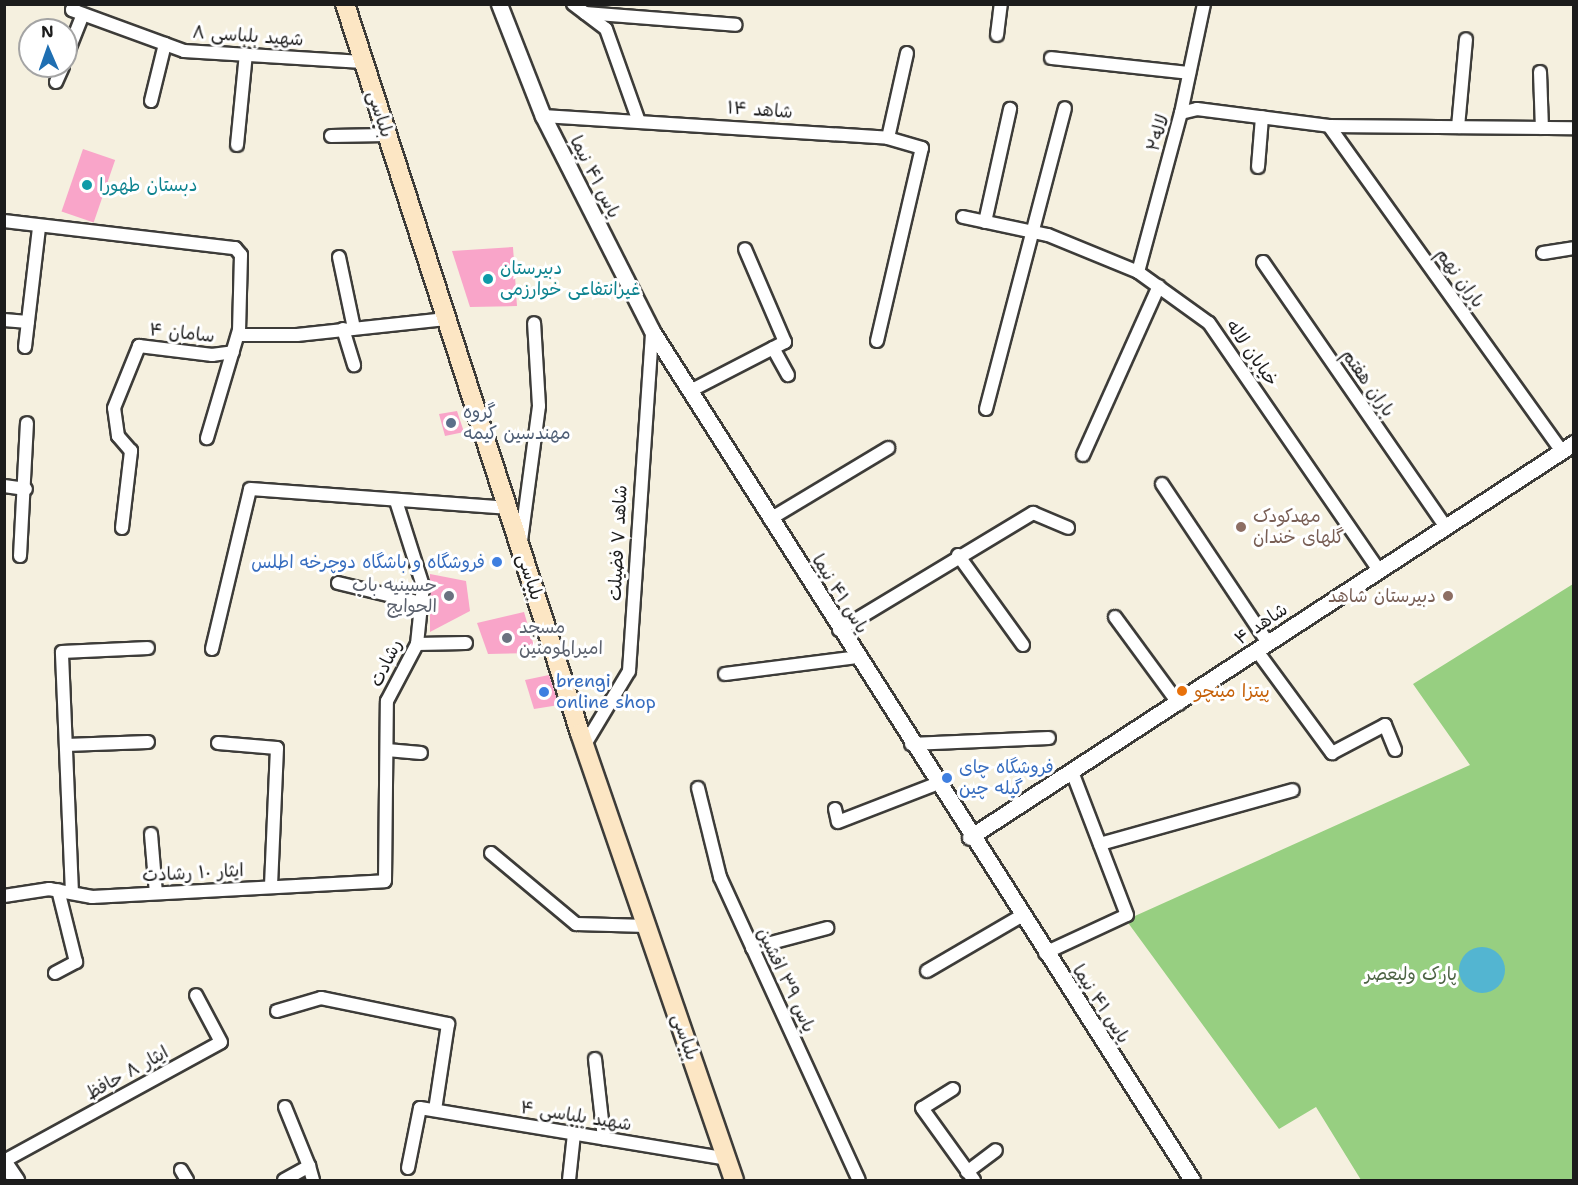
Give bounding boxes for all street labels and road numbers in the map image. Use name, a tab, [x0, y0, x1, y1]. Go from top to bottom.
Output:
street label: شهید بلباسی ۸	[192, 21, 304, 51]
street label: بلباسی	[362, 88, 398, 140]
street label: شاهد ۱۴	[726, 97, 794, 123]
street label: لاله۲	[1142, 112, 1174, 154]
street label: یاس ۴۱ نیما	[565, 132, 625, 222]
street label: باران نهم	[1431, 244, 1489, 312]
street label: خیابان لاله	[1221, 316, 1283, 390]
street label: سامان ۴	[148, 319, 216, 347]
street label: باران هفتم	[1337, 345, 1399, 421]
street label: شاهد ۷ فضیلت	[604, 485, 632, 601]
street label: یاس ۴۱ نیما	[807, 550, 873, 638]
street label: بلباسی	[512, 551, 548, 603]
street label: شاهد ۴	[1230, 599, 1292, 649]
street label: رشادت	[365, 636, 407, 690]
street label: ایثار ۱۰ رشادت	[142, 860, 244, 886]
street label: یاس ۳۹ افشین	[752, 924, 820, 1036]
street label: یاس ۴۱ نیما	[1068, 961, 1134, 1047]
street label: بلباسی	[667, 1011, 703, 1063]
street label: ایثار ۸ حافظ	[82, 1041, 172, 1105]
street label: شهید بلباسی ۴	[519, 1097, 633, 1135]

